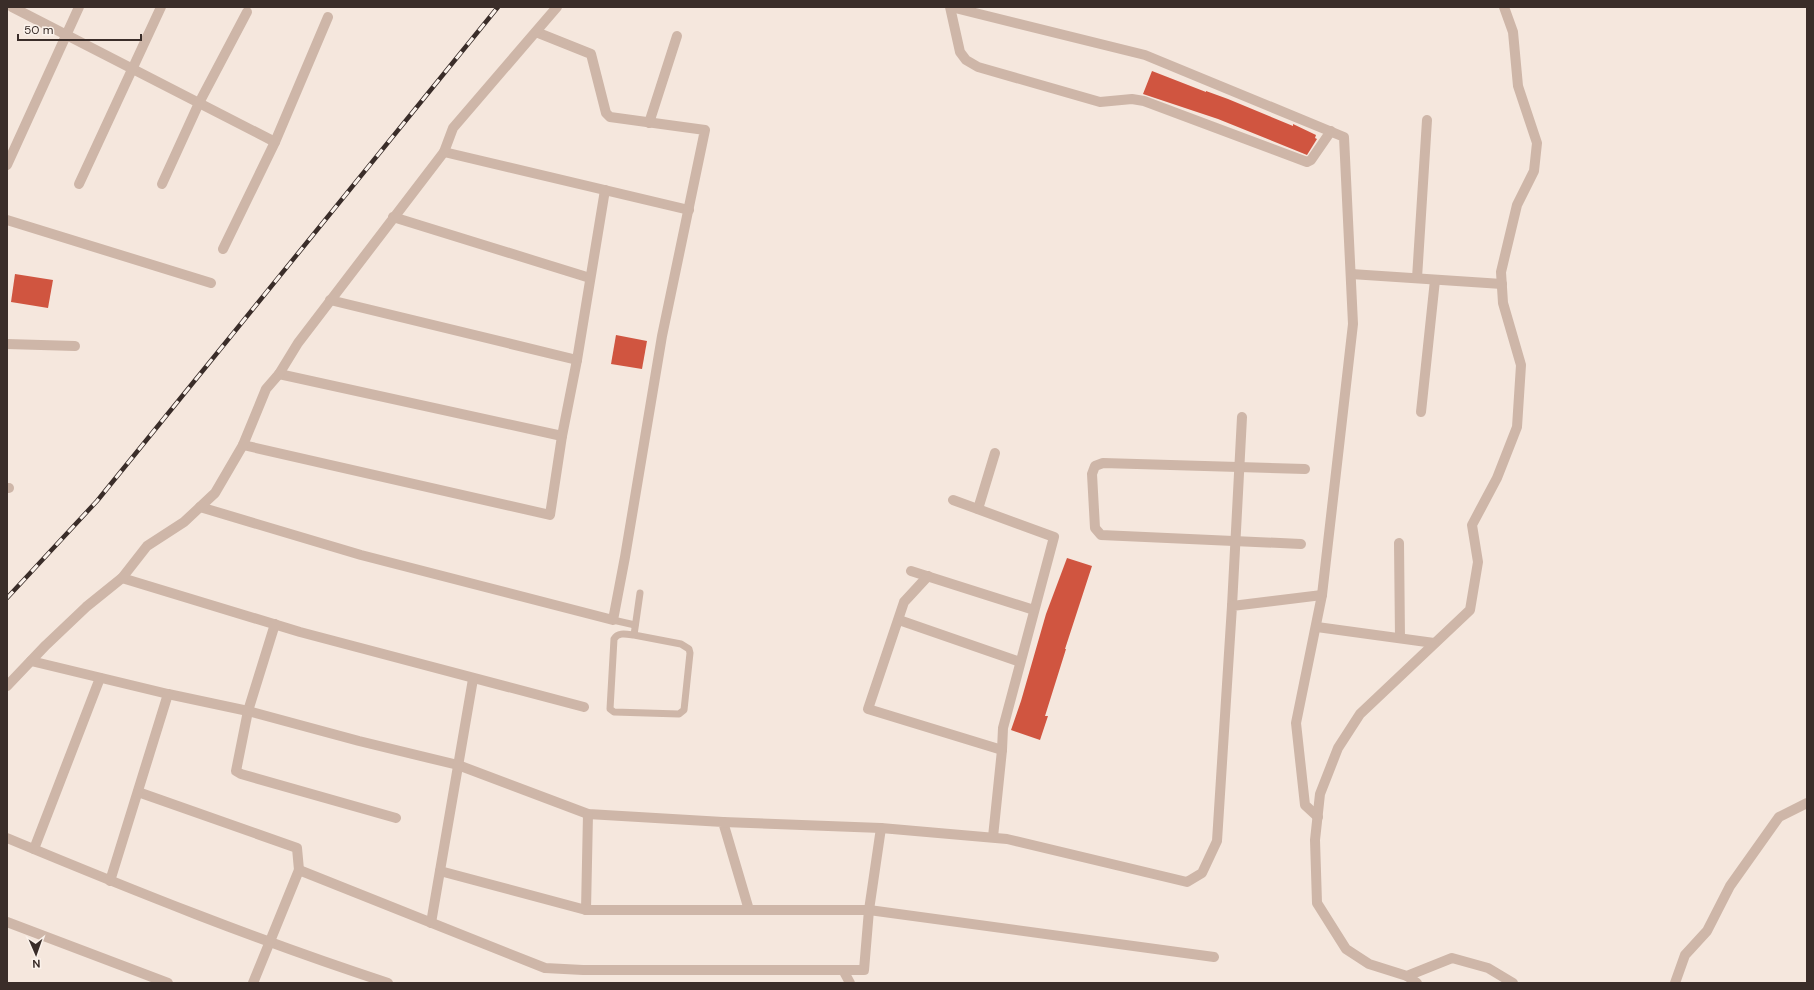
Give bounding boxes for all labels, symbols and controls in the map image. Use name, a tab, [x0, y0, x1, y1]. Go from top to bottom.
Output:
scale bar	[18, 16, 141, 42]
text: 50 m	[24, 22, 53, 38]
north arrow	[16, 934, 56, 974]
text: N	[32, 957, 41, 971]

